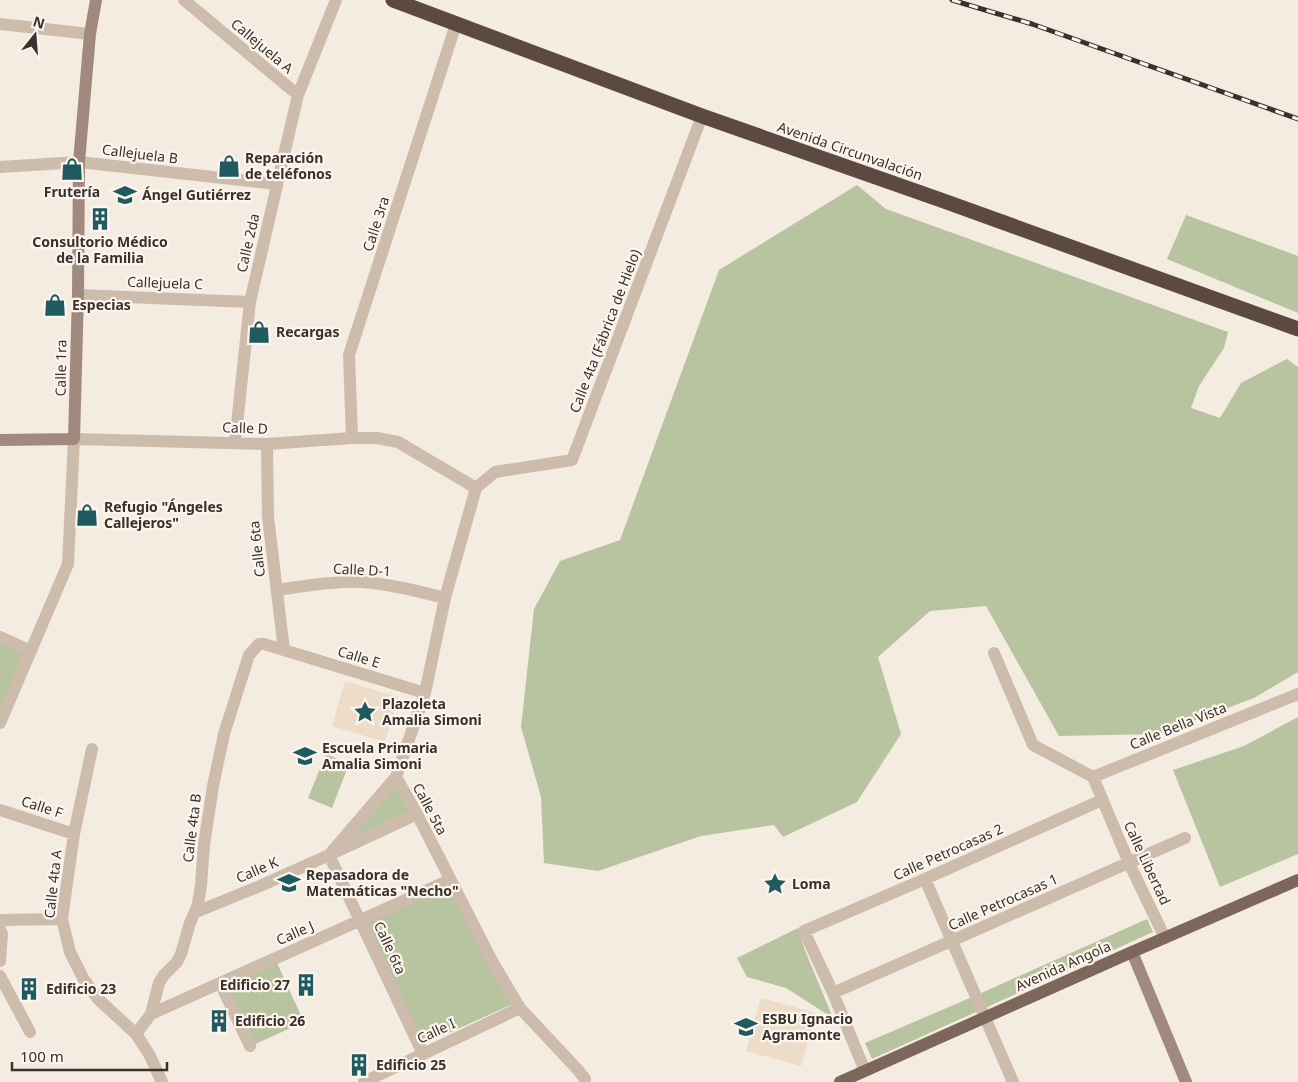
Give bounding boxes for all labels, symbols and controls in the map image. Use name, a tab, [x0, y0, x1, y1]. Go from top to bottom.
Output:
north arrow	[10, 10, 60, 60]
text: N	[31, 11, 47, 33]
street label: Callejuela A	[227, 14, 298, 77]
street label: Avenida Circunvalación	[775, 117, 925, 184]
street label: Callejuela B	[101, 139, 179, 168]
place label: Reparación de teléfonos	[245, 148, 332, 183]
shop icon: Reparación de teléfonos	[216, 153, 242, 179]
shop icon: Frutería	[59, 156, 85, 182]
place label: Frutería	[44, 182, 100, 201]
school or university icon: Ángel Gutiérrez	[112, 182, 138, 208]
place label: Ángel Gutiérrez	[142, 185, 251, 204]
street label: Calle 3ra	[358, 194, 393, 254]
building icon: Consultorio Médico de la Familia	[87, 206, 113, 232]
street label: Calle 2da	[232, 212, 264, 274]
place label: Consultorio Médico de la Familia	[32, 232, 168, 267]
street label: Calle 4ta (Fábrica de Hielo)	[565, 246, 645, 415]
street label: Callejuela C	[127, 272, 203, 293]
shop icon: Especias	[42, 292, 68, 318]
place label: Especias	[72, 295, 131, 314]
shop icon: Recargas	[246, 319, 272, 345]
place label: Recargas	[276, 322, 340, 341]
street label: Calle 1ra	[51, 339, 70, 397]
street label: Calle D	[222, 417, 268, 438]
place label: Refugio "Ángeles Callejeros"	[104, 497, 223, 532]
shop icon: Refugio "Ángeles Callejeros"	[74, 502, 100, 528]
street label: Calle 6ta	[244, 520, 269, 578]
street label: Calle D-1	[332, 558, 392, 581]
street label: Calle E	[336, 641, 383, 672]
place label: Plazoleta Amalia Simoni	[382, 694, 482, 729]
street label: Calle Bella Vista	[1127, 697, 1229, 754]
place icon: Plazoleta Amalia Simoni	[352, 699, 378, 725]
place label: Escuela Primaria Amalia Simoni	[322, 738, 438, 773]
school or university icon: Escuela Primaria Amalia Simoni	[292, 743, 318, 769]
street label: Calle 5ta	[409, 779, 452, 838]
street label: Calle F	[19, 791, 65, 822]
street label: Calle 4ta B	[178, 792, 205, 863]
street label: Calle Libertad	[1120, 818, 1175, 908]
street label: Calle Petrocasas 2	[890, 819, 1006, 884]
street label: Calle 4ta A	[39, 849, 66, 919]
street label: Calle K	[233, 852, 281, 887]
place label: Repasadora de Matemáticas "Necho"	[306, 865, 459, 900]
street label: Calle Petrocasas 1	[945, 869, 1061, 934]
school or university icon: Repasadora de Matemáticas "Necho"	[276, 870, 302, 896]
place icon: Loma	[762, 871, 788, 897]
place label: Loma	[792, 874, 831, 893]
street label: Calle J	[273, 916, 317, 949]
street label: Calle 6ta	[370, 918, 411, 977]
street label: Avenida Angola	[1012, 936, 1113, 995]
building icon: Edificio 27	[293, 972, 319, 998]
place label: Edificio 27	[220, 975, 290, 994]
building icon: Edificio 23	[16, 976, 42, 1002]
place label: Edificio 23	[46, 979, 116, 998]
building icon: Edificio 26	[206, 1008, 232, 1034]
place label: ESBU Ignacio Agramonte	[762, 1009, 853, 1044]
place label: Edificio 26	[235, 1011, 305, 1030]
street label: Calle I	[414, 1013, 458, 1048]
school or university icon: ESBU Ignacio Agramonte	[733, 1014, 759, 1040]
scale bar	[12, 1040, 168, 1072]
text: 100 m	[20, 1046, 64, 1066]
building icon: Edificio 25	[346, 1052, 372, 1078]
place label: Edificio 25	[376, 1055, 446, 1074]

